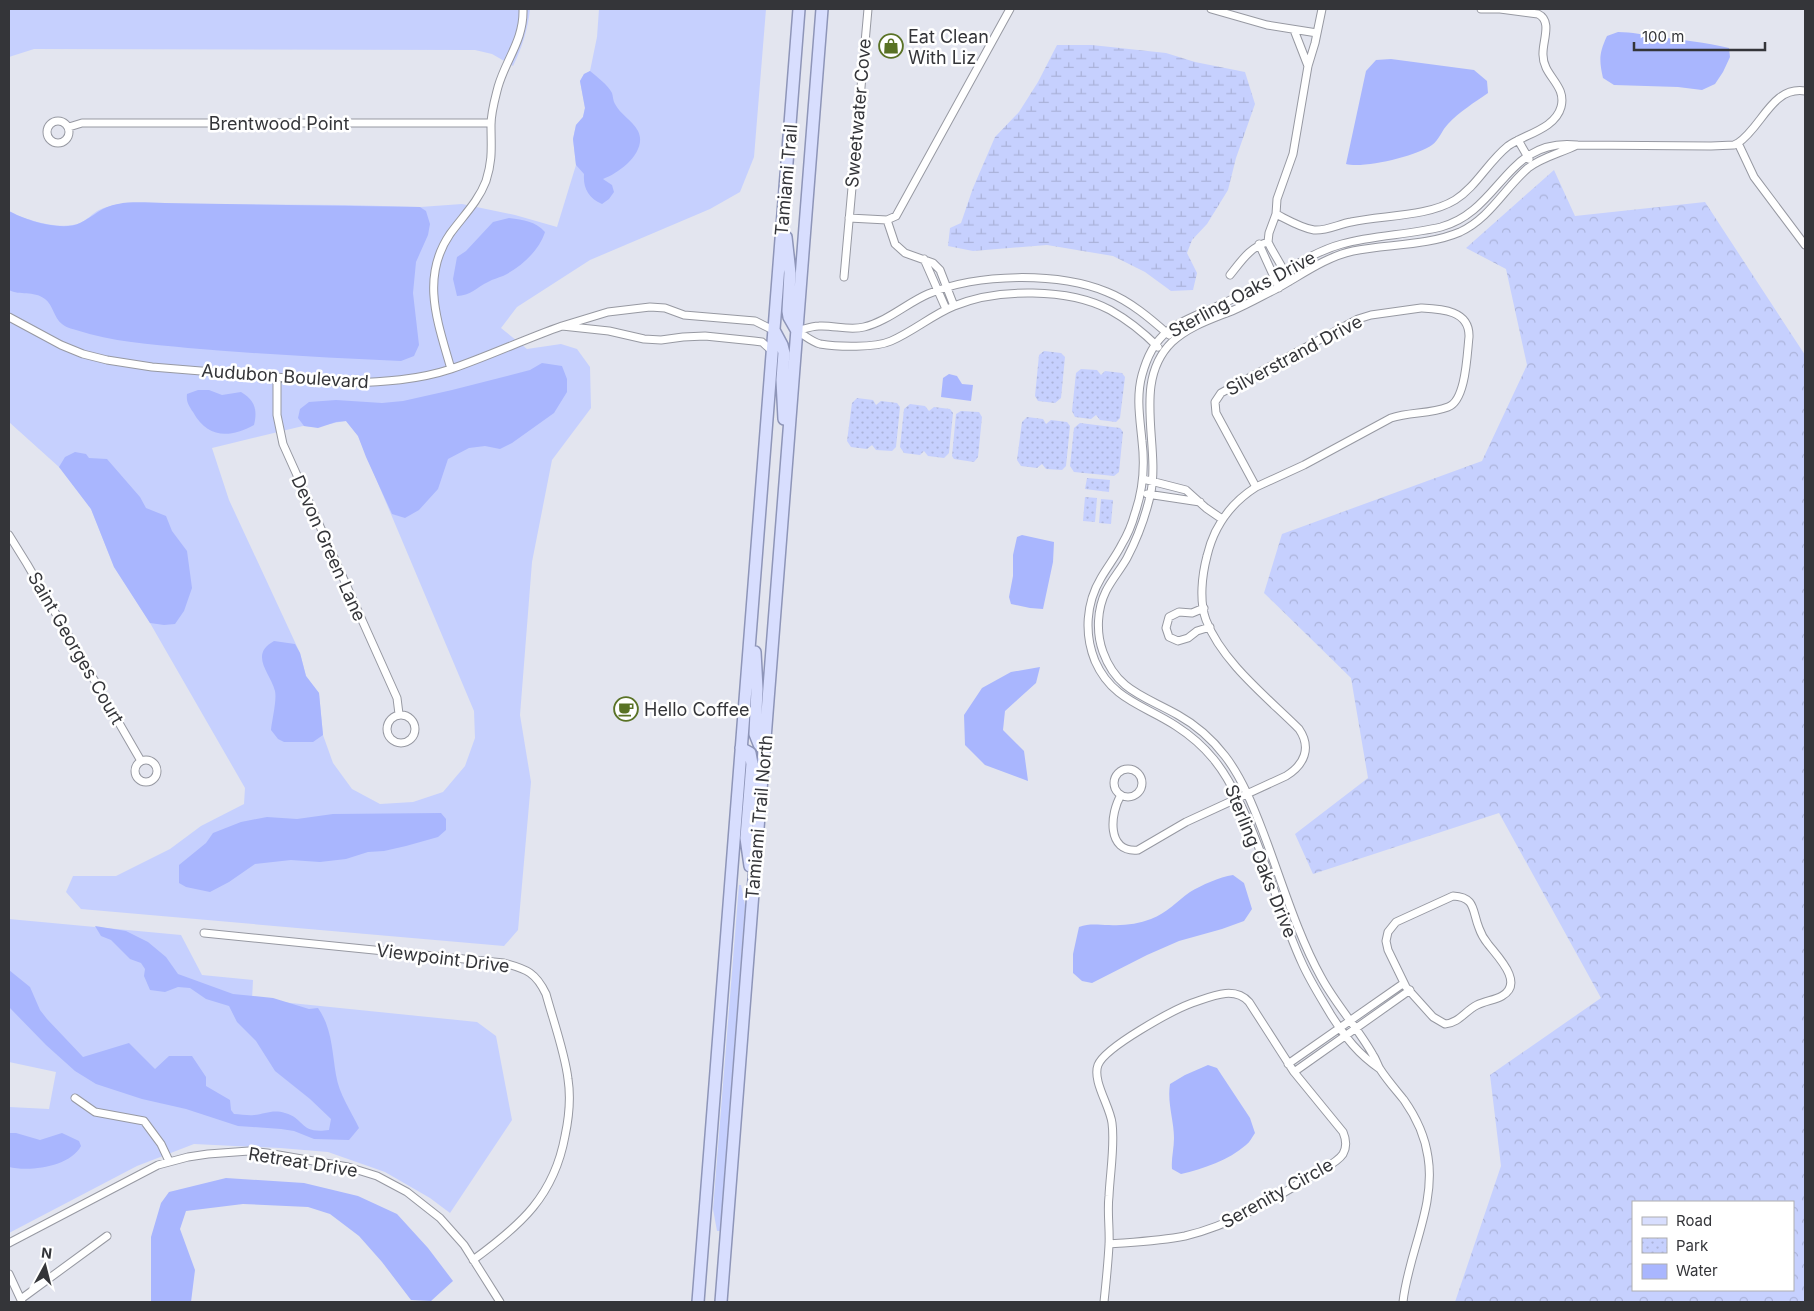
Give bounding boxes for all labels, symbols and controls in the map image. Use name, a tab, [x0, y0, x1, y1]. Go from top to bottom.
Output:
scale bar	[1634, 20, 1765, 52]
place label: Eat Clean With Liz	[908, 26, 989, 68]
text: 100 m	[1642, 27, 1684, 46]
shop icon: Eat Clean With Liz	[878, 33, 904, 59]
street label: Sweetwater Cove	[841, 37, 875, 189]
street label: Brentwood Point	[209, 113, 349, 134]
street label: Tamiami Trail	[771, 123, 801, 237]
street label: Sterling Oaks Drive	[1165, 246, 1319, 342]
street label: Silverstrand Drive	[1222, 310, 1366, 400]
street label: Audubon Boulevard	[201, 360, 369, 392]
street label: Devon Green Lane	[287, 472, 371, 624]
street label: Saint Georges Court	[24, 568, 128, 728]
cafe icon: Hello Coffee	[613, 696, 639, 722]
place label: Hello Coffee	[644, 699, 749, 720]
street label: Tamiami Trail North	[741, 734, 777, 900]
street label: Sterling Oaks Drive	[1221, 781, 1301, 941]
street label: Viewpoint Drive	[375, 939, 511, 977]
street label: Retreat Drive	[247, 1143, 359, 1181]
street label: Serenity Circle	[1217, 1154, 1337, 1232]
legend	[1632, 1201, 1794, 1291]
text: Road	[1676, 1211, 1712, 1230]
text: Park	[1676, 1236, 1709, 1255]
north arrow	[20, 1241, 70, 1291]
text: N	[40, 1244, 53, 1262]
text: Water	[1676, 1261, 1718, 1280]

